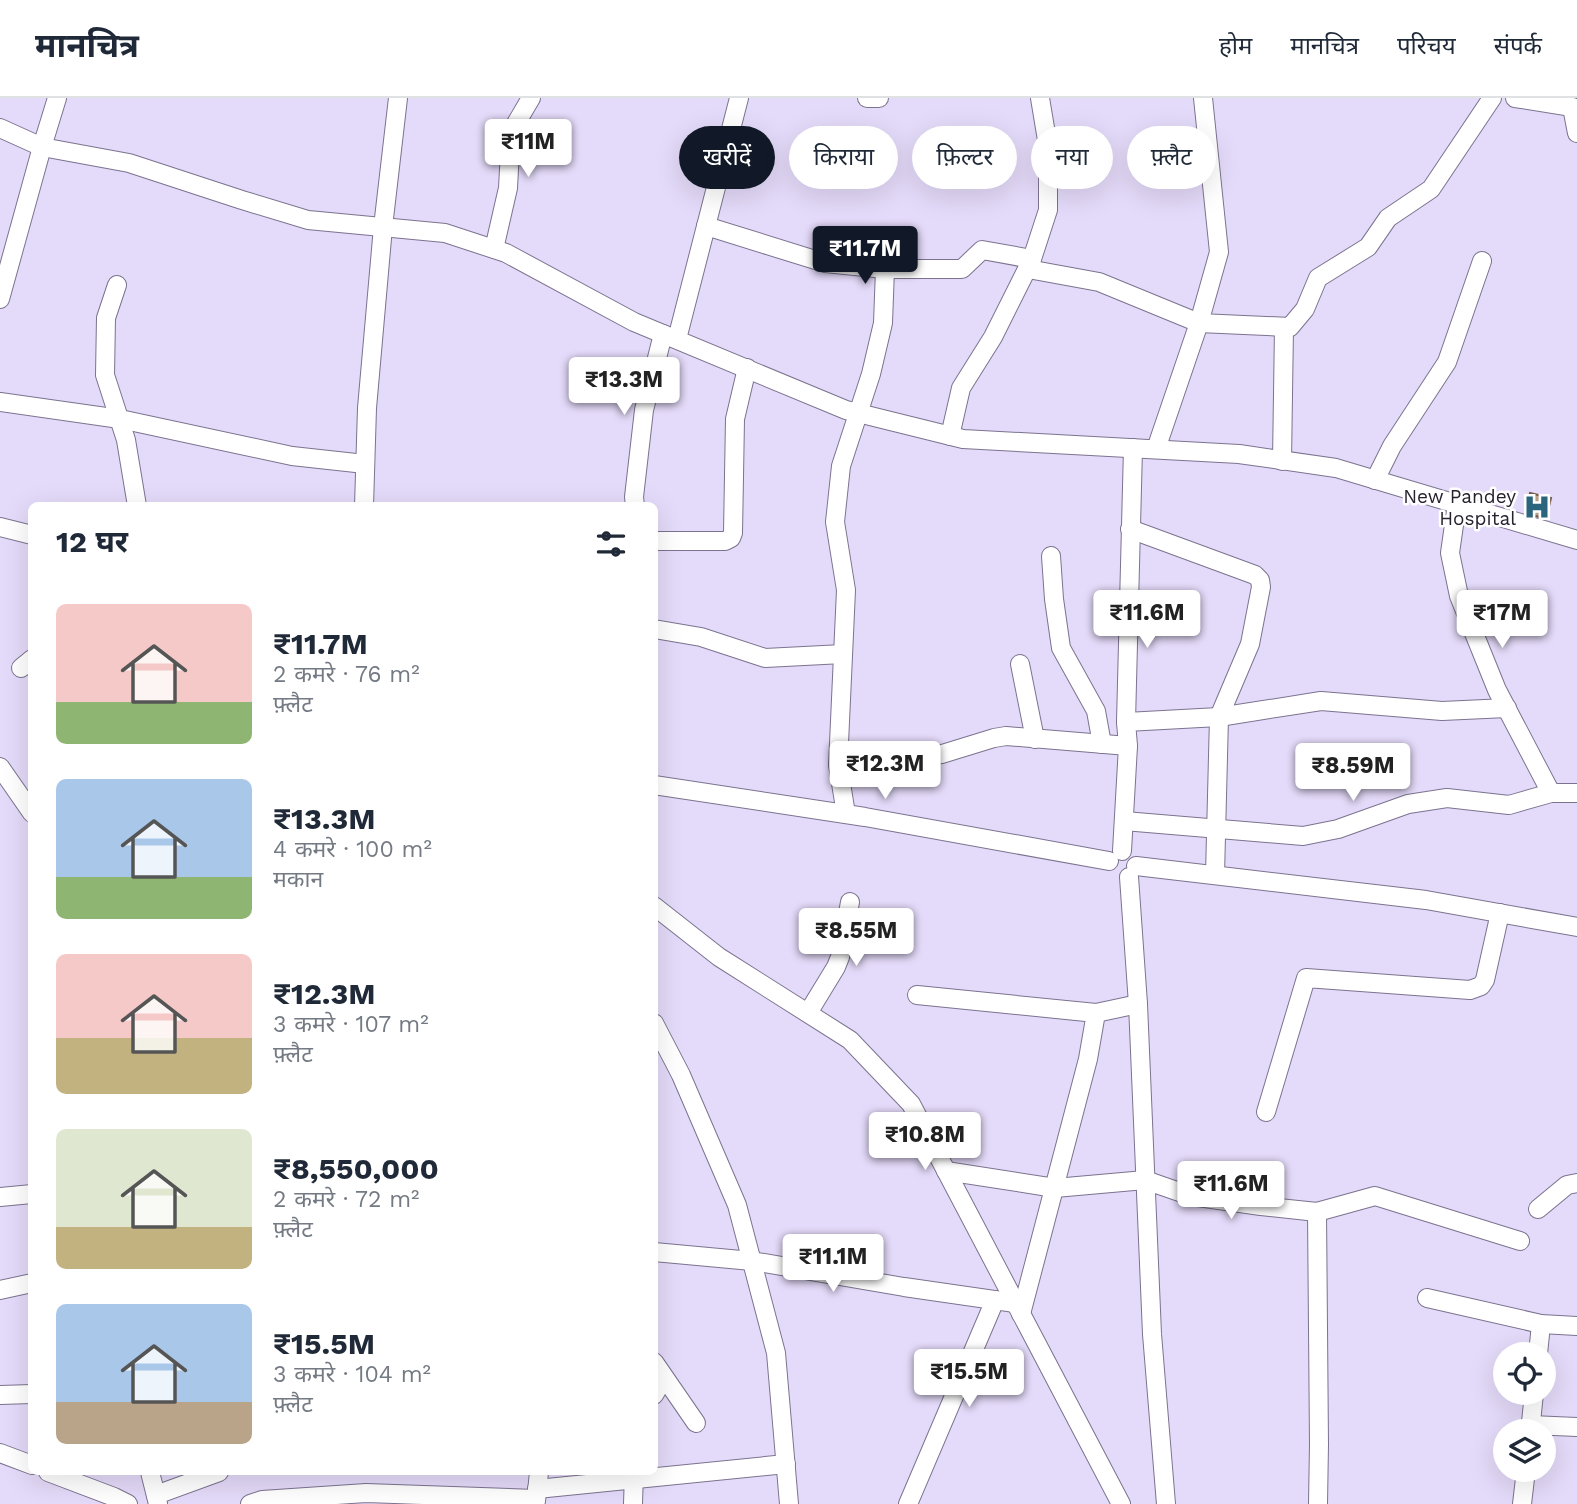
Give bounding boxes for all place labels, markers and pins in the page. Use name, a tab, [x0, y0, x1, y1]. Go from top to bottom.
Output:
pin: ₹11M	[487, 120, 569, 179]
pin: ₹11.7M	[808, 226, 922, 286]
pin: ₹13.3M	[567, 358, 681, 417]
place label: New Pandey Hospital	[1403, 485, 1516, 530]
hospital icon: New Pandey Hospital	[1522, 492, 1552, 522]
pin: ₹11.6M	[1090, 590, 1204, 650]
pin: ₹17M	[1461, 590, 1543, 650]
pin: ₹12.3M	[828, 742, 942, 801]
pin: ₹8.59M	[1296, 744, 1410, 803]
pin: ₹8.55M	[799, 908, 913, 968]
pin: ₹10.8M	[868, 1112, 982, 1172]
pin: ₹11.6M	[1174, 1162, 1288, 1221]
pin: ₹11.1M	[776, 1234, 890, 1294]
pin: ₹15.5M	[912, 1350, 1026, 1409]

